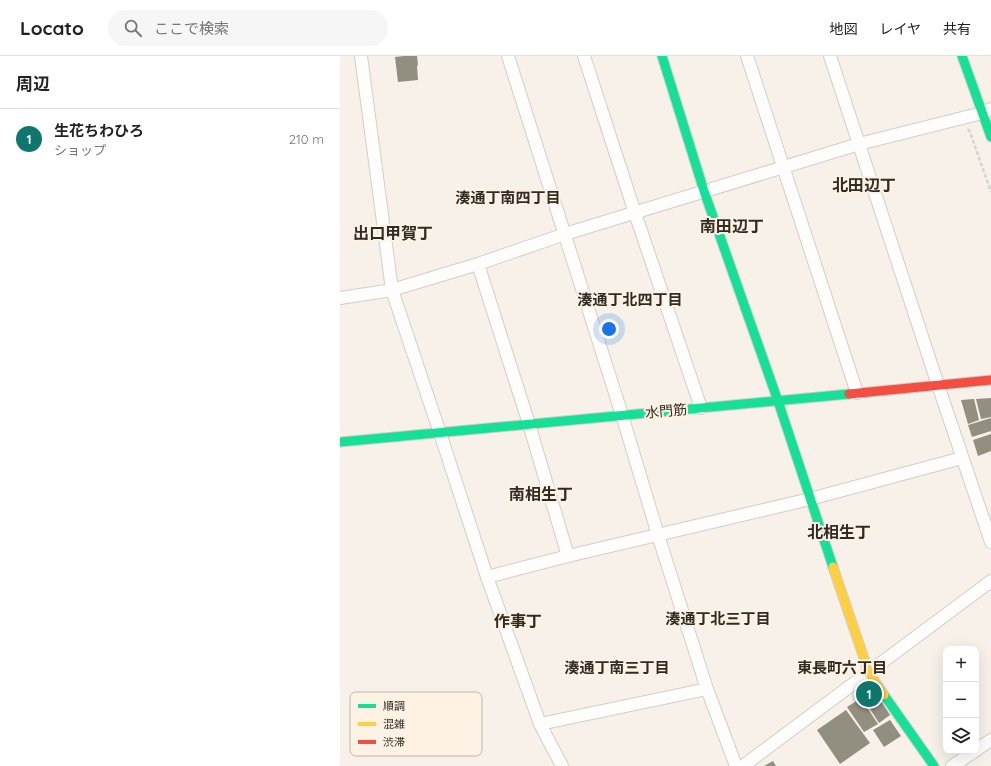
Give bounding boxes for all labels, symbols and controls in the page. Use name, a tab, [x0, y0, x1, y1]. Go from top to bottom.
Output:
search box	[108, 10, 388, 46]
text: Locato	[20, 16, 84, 40]
icon: search	[122, 17, 144, 39]
text: ここで検索	[154, 19, 229, 38]
text: 地図	[829, 20, 857, 38]
text: レイヤ	[879, 20, 921, 38]
text: 共有	[943, 20, 971, 38]
text: 周辺	[16, 73, 50, 94]
text: 生花ちわひろ	[54, 121, 144, 140]
text: 1	[26, 131, 32, 147]
text: 210 m	[289, 131, 324, 147]
text: ショップ	[54, 142, 106, 158]
district label: 北田辺丁	[832, 175, 896, 195]
district label: 湊通丁南四丁目	[455, 188, 561, 207]
district label: 南田辺丁	[700, 216, 764, 236]
district label: 出口甲賀丁	[353, 223, 433, 243]
district label: 湊通丁北四丁目	[577, 290, 683, 309]
your location	[599, 319, 619, 339]
street label: 水門筋	[644, 400, 688, 422]
district label: 南相生丁	[509, 484, 573, 504]
district label: 北相生丁	[807, 522, 871, 542]
district label: 湊通丁北三丁目	[665, 609, 771, 628]
district label: 作事丁	[494, 611, 542, 631]
map controls	[943, 646, 979, 754]
button: +	[943, 646, 979, 682]
district label: 湊通丁南三丁目	[564, 658, 670, 677]
district label: 東長町六丁目	[797, 658, 887, 677]
pin: 1	[856, 679, 882, 709]
button: −	[943, 682, 979, 718]
legend	[350, 692, 482, 756]
text: 順調	[383, 699, 405, 713]
text: 混雑	[383, 717, 405, 731]
button: layers	[943, 718, 979, 754]
text: 渋滞	[383, 735, 405, 749]

